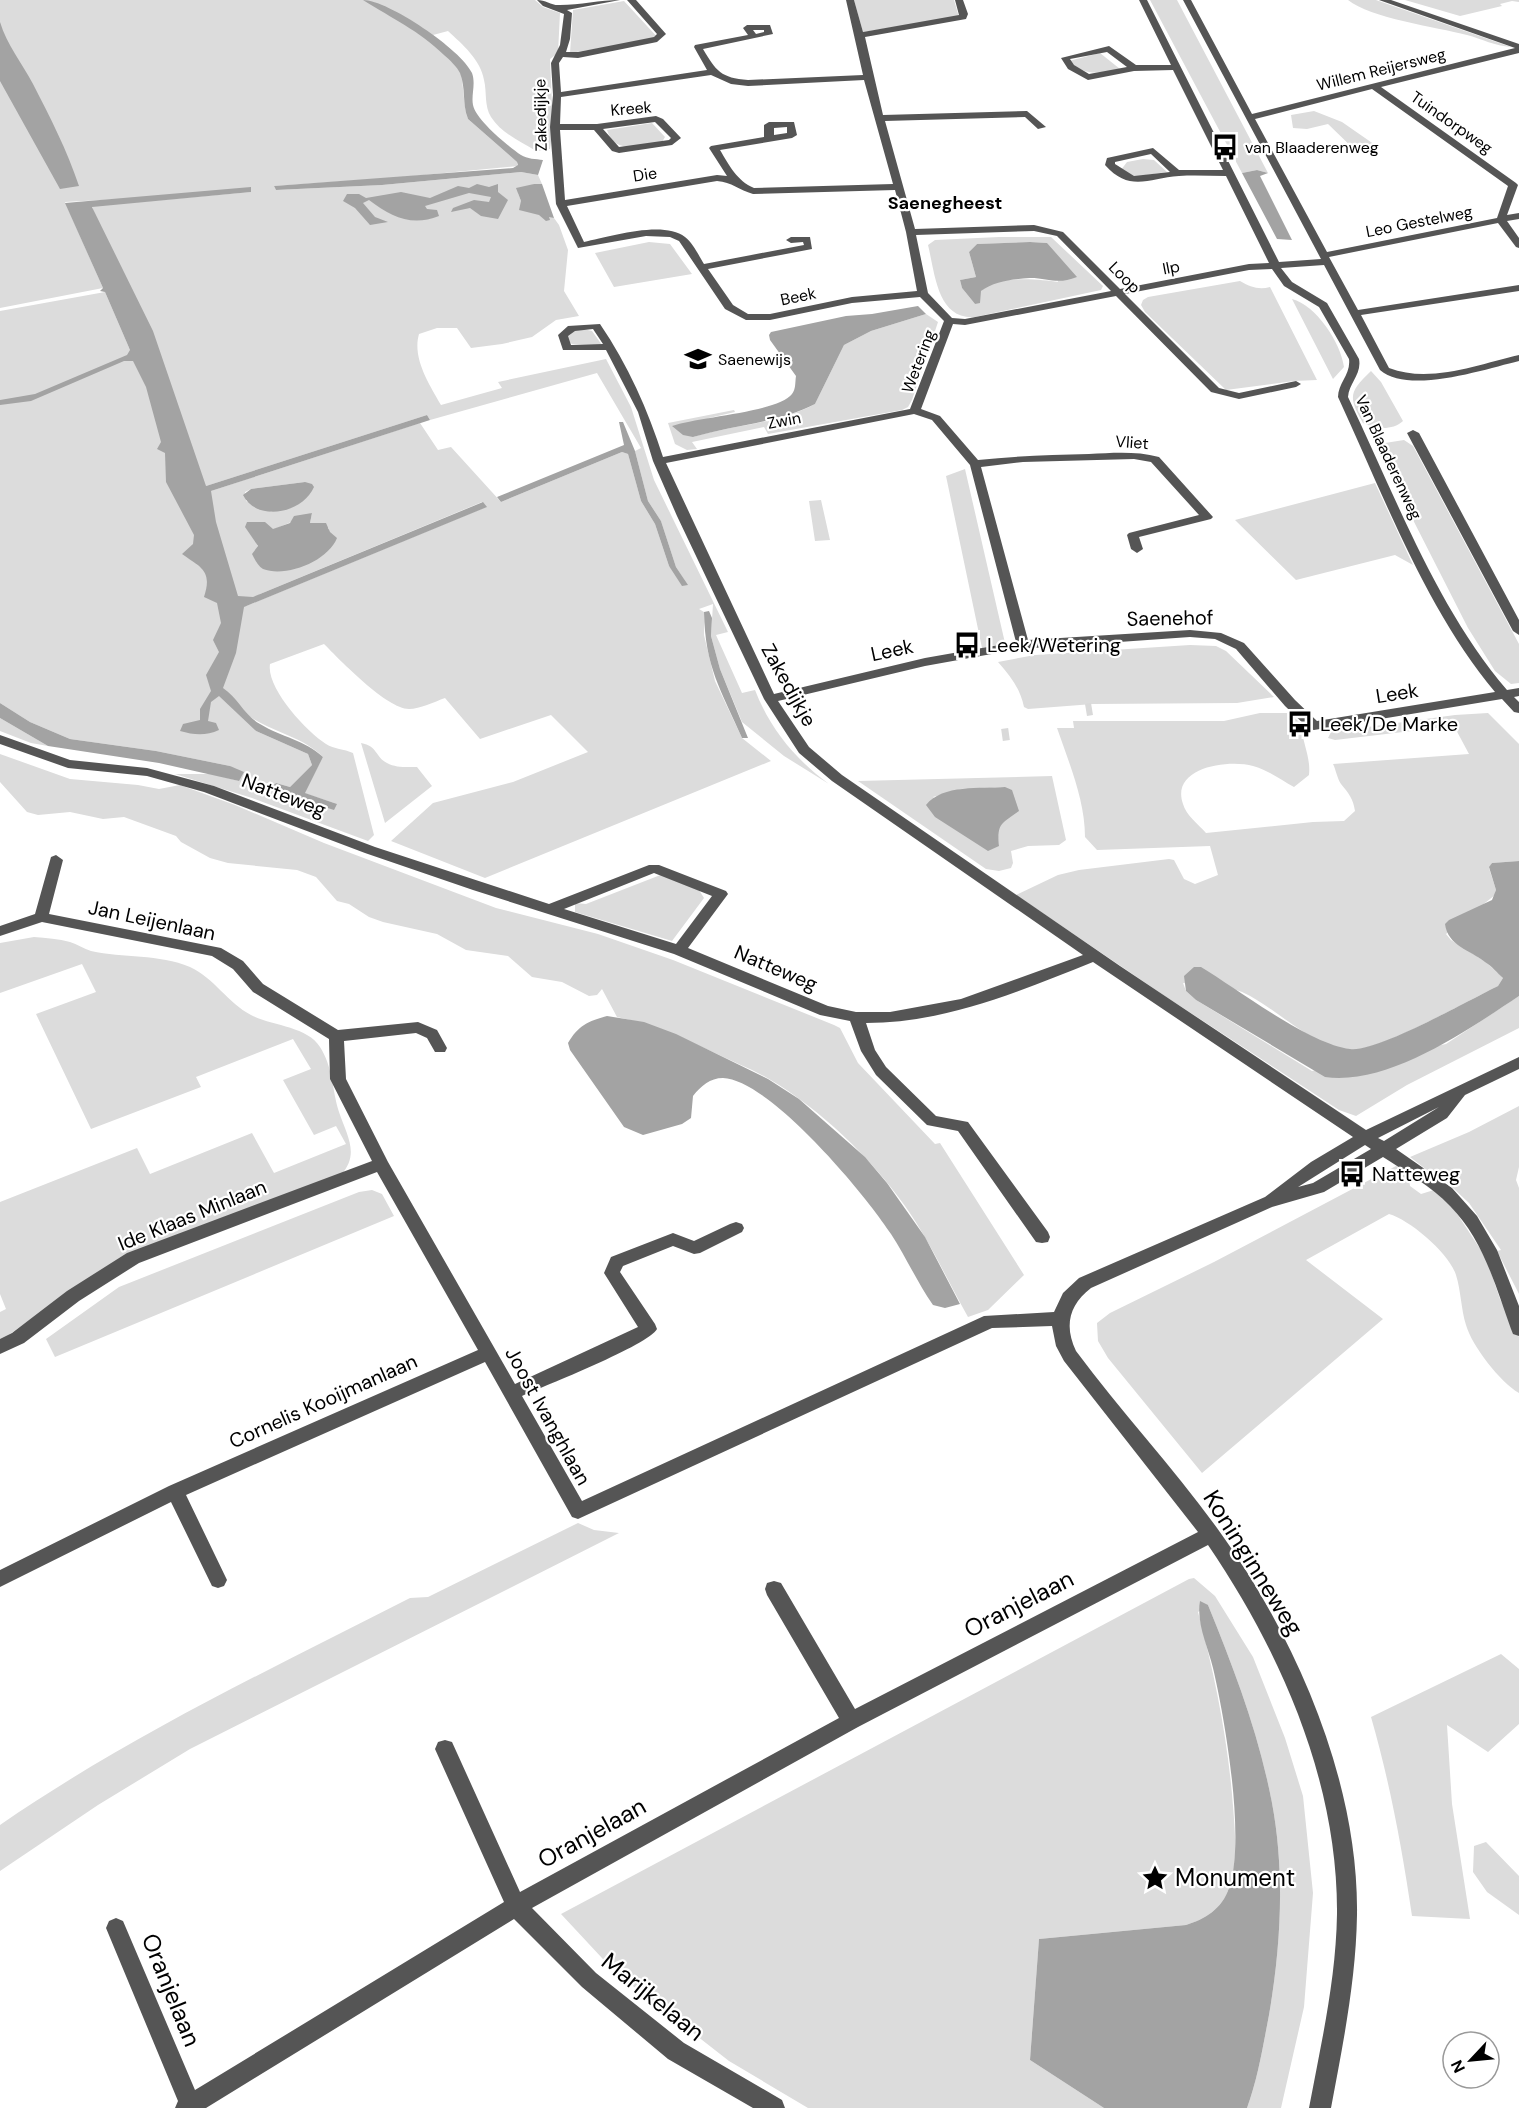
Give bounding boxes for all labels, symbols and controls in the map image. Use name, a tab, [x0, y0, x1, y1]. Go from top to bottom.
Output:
street label: Willem Reijersweg	[1314, 43, 1448, 96]
street label: Zakedijkje	[529, 78, 552, 152]
street label: Tuindorpweg	[1407, 86, 1497, 158]
street label: Kreek	[610, 96, 652, 121]
bus stop icon: van Blaaderenweg	[1210, 132, 1240, 162]
place label: van Blaaderenweg	[1245, 137, 1379, 158]
street label: Die	[632, 162, 659, 187]
district label: Saenegheest	[888, 191, 1002, 215]
street label: Leo Gestelweg	[1364, 201, 1474, 242]
street label: Ilp	[1161, 256, 1182, 279]
street label: Loop	[1104, 257, 1145, 298]
street label: Beek	[778, 282, 818, 310]
street label: Wetering	[897, 326, 940, 396]
school or university icon: Saenewijs	[683, 344, 713, 374]
place label: Saenewijs	[718, 349, 791, 370]
street label: Van Blaaderenweg	[1350, 391, 1427, 523]
street label: Zwin	[765, 407, 803, 434]
street label: Vliet	[1115, 431, 1149, 454]
street label: Saenehof	[1126, 604, 1214, 632]
bus stop icon: Leek/Wetering	[952, 630, 982, 660]
place label: Leek/Wetering	[987, 632, 1121, 658]
street label: Leek	[868, 633, 916, 667]
street label: Zakedijkje	[756, 639, 822, 731]
street label: Leek	[1374, 677, 1420, 709]
bus stop icon: Leek/De Marke	[1285, 709, 1315, 739]
place label: Leek/De Marke	[1320, 711, 1458, 737]
street label: Natteweg	[238, 767, 330, 823]
street label: Jan Leijenlaan	[86, 894, 218, 946]
street label: Natteweg	[730, 939, 822, 997]
bus stop icon: Natteweg	[1337, 1159, 1367, 1189]
place label: Natteweg	[1372, 1161, 1460, 1187]
street label: Ide Klaas Minlaan	[114, 1173, 270, 1257]
street label: Joost Ivanghlaan	[499, 1342, 597, 1490]
street label: Cornelis Kooijmanlaan	[225, 1348, 421, 1454]
street label: Koninginneweg	[1196, 1484, 1310, 1641]
street label: Oranjelaan	[959, 1563, 1079, 1644]
street label: Oranjelaan	[532, 1790, 651, 1875]
place label: Monument	[1175, 1862, 1295, 1893]
place icon: Monument	[1140, 1863, 1170, 1893]
street label: Oranjelaan	[135, 1929, 208, 2051]
street label: Marijkelaan	[595, 1946, 711, 2048]
north arrow	[1441, 2030, 1501, 2090]
text: N	[1446, 2057, 1470, 2076]

